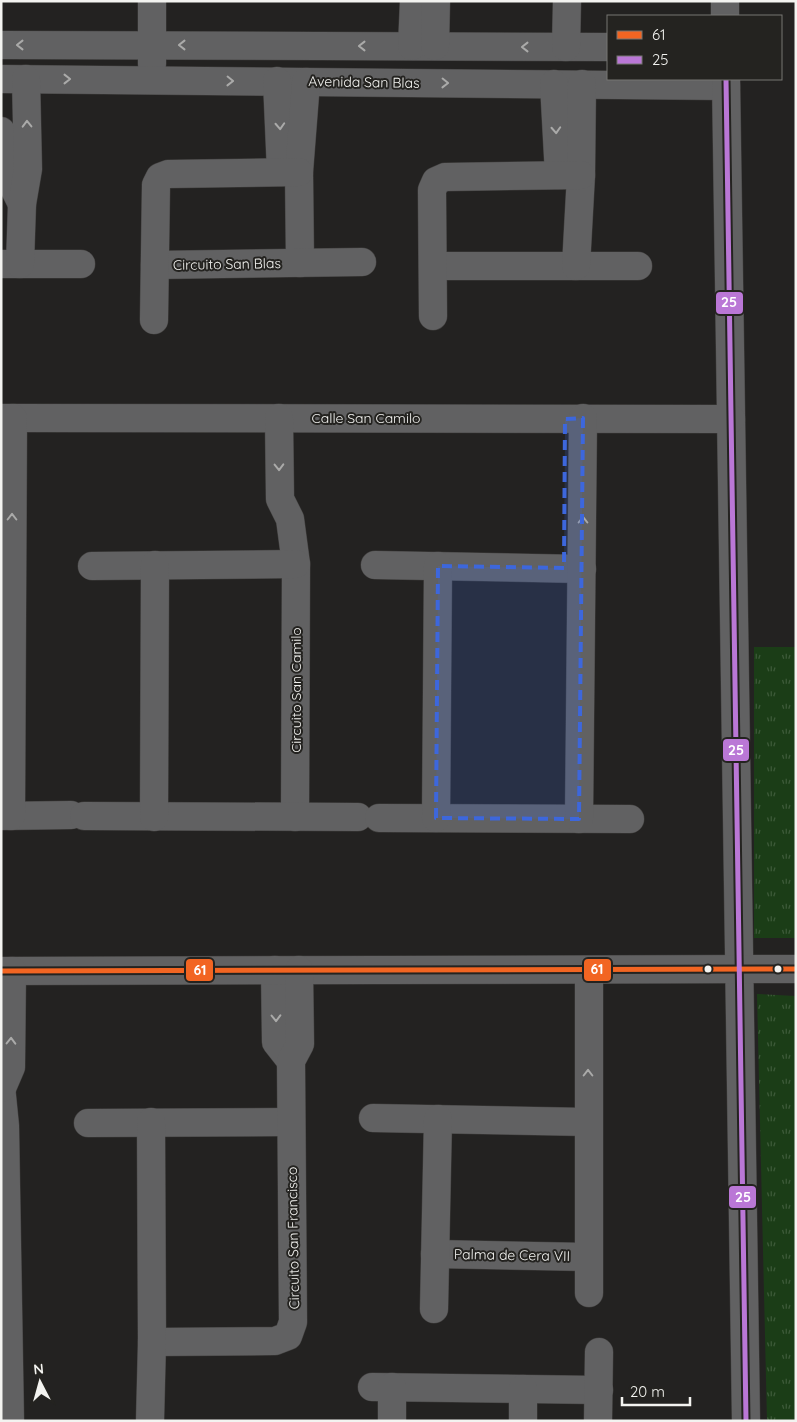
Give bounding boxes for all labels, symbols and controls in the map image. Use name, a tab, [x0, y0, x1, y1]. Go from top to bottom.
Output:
legend	[607, 15, 782, 80]
text: 61	[652, 25, 666, 44]
one-way arrow	[15, 40, 23, 50]
one-way arrow	[178, 40, 186, 50]
one-way arrow	[358, 41, 366, 51]
one-way arrow	[520, 42, 528, 52]
text: 25	[652, 50, 669, 69]
street label: Avenida San Blas	[308, 72, 420, 92]
one-way arrow	[64, 74, 72, 85]
one-way arrow	[226, 76, 234, 86]
one-way arrow	[442, 78, 449, 88]
one-way arrow	[21, 120, 32, 128]
one-way arrow	[274, 123, 285, 131]
one-way arrow	[550, 126, 561, 134]
street label: Circuito San Blas	[173, 254, 281, 274]
line badge: 25	[715, 291, 744, 315]
text: 25	[721, 293, 737, 311]
street label: Calle San Camilo	[312, 409, 420, 427]
one-way arrow	[274, 463, 284, 471]
one-way arrow	[7, 513, 17, 521]
one-way arrow	[577, 516, 588, 524]
street label: Circuito San Camilo	[287, 627, 305, 753]
line badge: 25	[722, 738, 750, 762]
text: 25	[728, 741, 744, 759]
line badge: 61	[185, 958, 214, 982]
line badge: 61	[583, 958, 612, 982]
text: 61	[591, 960, 603, 978]
text: 61	[194, 961, 206, 979]
unlabelled marker	[703, 964, 713, 974]
unlabelled marker	[773, 964, 783, 974]
one-way arrow	[271, 1015, 281, 1023]
one-way arrow	[6, 1037, 16, 1045]
one-way arrow	[583, 1069, 593, 1076]
street label: Circuito San Francisco	[283, 1166, 303, 1310]
line badge: 25	[728, 1185, 757, 1209]
text: 25	[735, 1188, 751, 1206]
street label: Palma de Cera VII	[454, 1245, 570, 1265]
north arrow	[15, 1357, 65, 1407]
text: N	[33, 1360, 45, 1379]
scale bar	[622, 1374, 690, 1406]
text: 20 m	[630, 1382, 665, 1401]

